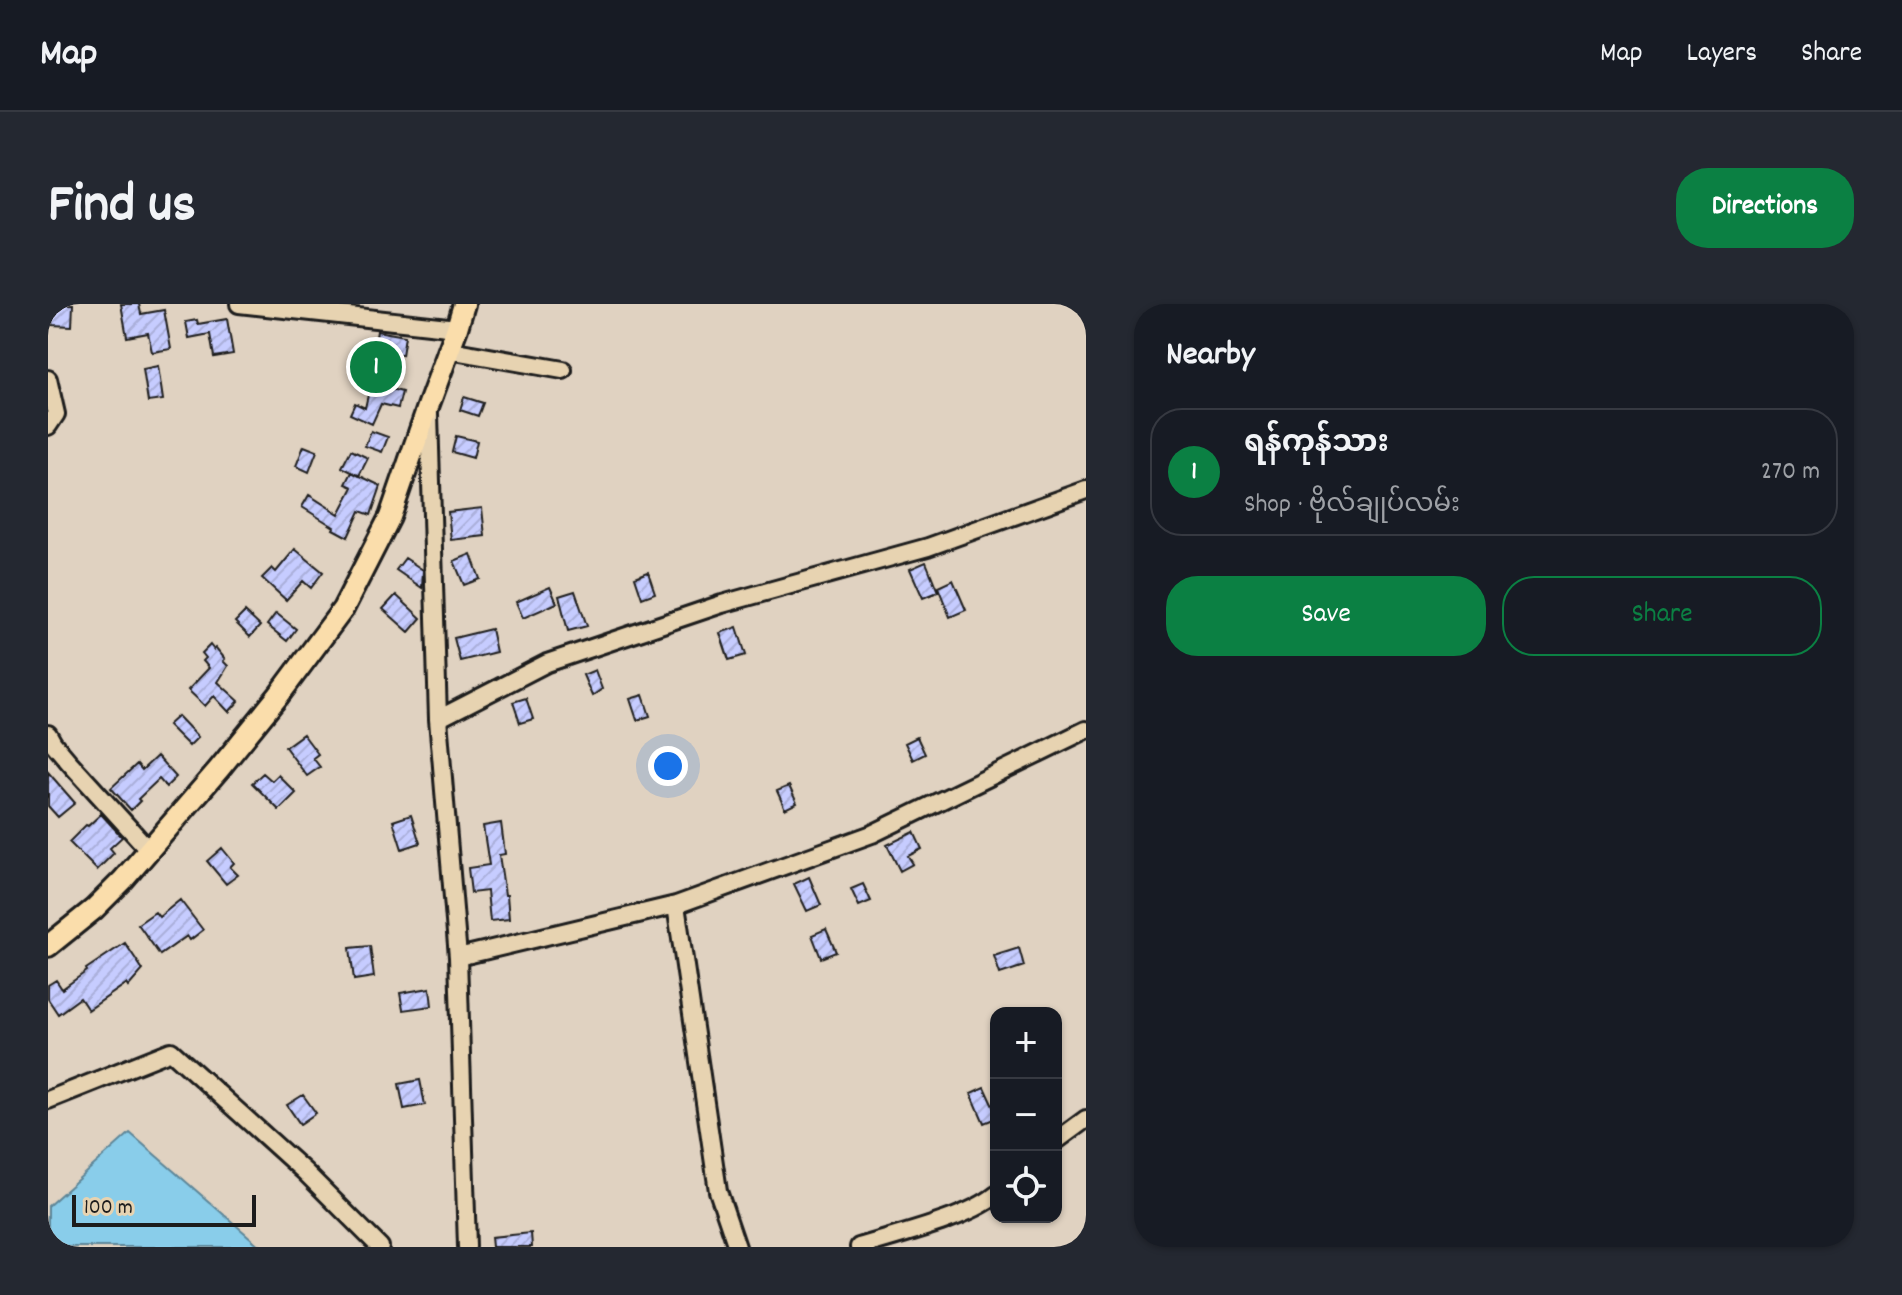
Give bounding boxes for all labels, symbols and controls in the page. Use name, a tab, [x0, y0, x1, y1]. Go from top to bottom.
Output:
text: Map	[40, 28, 98, 83]
text: Map	[1600, 35, 1643, 75]
text: Layers	[1687, 35, 1757, 75]
text: Share	[1801, 35, 1862, 75]
text: Find us	[48, 168, 196, 248]
button: Directions	[1676, 168, 1854, 248]
text: Nearby	[1166, 332, 1255, 381]
pin: 1	[350, 337, 402, 397]
text: ရန်ကုန်သား	[1244, 424, 1389, 467]
text: 1	[1191, 454, 1197, 491]
text: 270 m	[1761, 454, 1820, 491]
text: Shop · ဗိုလ်ချုပ်လမ်း	[1244, 487, 1460, 524]
button: Save	[1166, 576, 1486, 656]
button: Share	[1502, 576, 1822, 656]
your location	[648, 746, 688, 786]
map controls	[990, 1007, 1062, 1223]
button: +	[990, 1007, 1062, 1079]
button: −	[990, 1079, 1062, 1151]
button: locate	[990, 1151, 1062, 1223]
scale bar	[72, 1191, 256, 1227]
text: 100 m	[84, 1193, 133, 1224]

